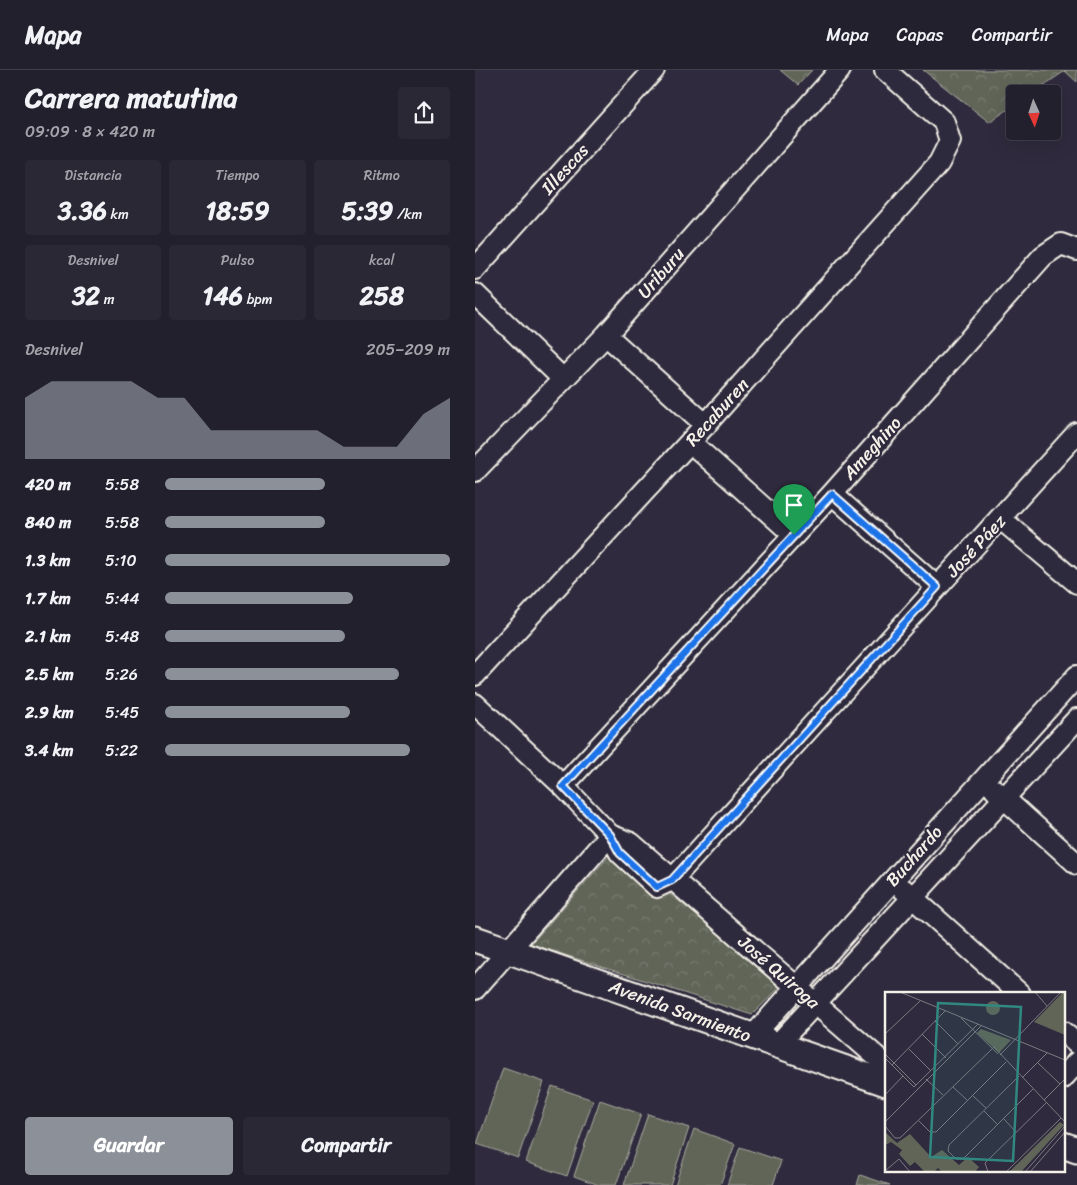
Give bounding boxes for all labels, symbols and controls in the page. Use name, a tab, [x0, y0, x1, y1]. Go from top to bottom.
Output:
text: Mapa	[25, 14, 81, 56]
text: Mapa	[826, 19, 869, 51]
text: Capas	[897, 19, 944, 51]
text: Compartir	[972, 19, 1052, 51]
text: Carrera matutina	[25, 73, 238, 122]
north arrow	[1006, 85, 1061, 140]
map controls	[1006, 85, 1061, 140]
button: share	[398, 87, 450, 139]
text: 09:09 · 8 × 420 m	[25, 117, 155, 146]
street label: Illescas	[532, 135, 598, 203]
text: Distancia	[65, 163, 122, 188]
text: Tiempo	[216, 163, 259, 188]
text: Ritmo	[364, 163, 400, 188]
text: 3.36	[58, 188, 107, 233]
text: 18:59	[206, 188, 269, 233]
text: 5:39	[341, 188, 393, 233]
text: km	[107, 202, 129, 227]
text: /km	[393, 202, 422, 227]
street label: Uriburu	[629, 239, 693, 306]
text: Desnivel	[68, 248, 119, 273]
text: Pulso	[221, 248, 254, 273]
text: kcal	[369, 248, 395, 273]
text: 32	[72, 273, 100, 318]
text: 146	[202, 273, 243, 318]
text: 258	[359, 273, 404, 318]
text: m	[100, 287, 114, 312]
text: bpm	[243, 287, 273, 312]
text: Desnivel	[25, 335, 83, 364]
text: 205–209 m	[366, 335, 450, 364]
street label: Recaburen	[677, 370, 757, 454]
street label: Ameghino	[834, 409, 910, 488]
text: 420 m	[25, 470, 71, 499]
text: 5:58	[105, 470, 139, 499]
pin	[773, 484, 815, 535]
icon: arrive	[780, 491, 808, 519]
street label: José Páez	[937, 507, 1014, 586]
text: 840 m	[25, 508, 71, 537]
text: 5:58	[105, 508, 139, 537]
text: 1.3 km	[25, 546, 70, 575]
text: 5:10	[105, 546, 137, 575]
text: 1.7 km	[25, 584, 71, 613]
text: 5:44	[105, 584, 140, 613]
text: 2.1 km	[25, 622, 71, 651]
text: 5:48	[105, 622, 139, 651]
text: 2.5 km	[25, 660, 74, 689]
text: 5:26	[105, 660, 138, 689]
text: 2.9 km	[25, 698, 74, 727]
text: 5:45	[105, 698, 139, 727]
text: 3.4 km	[25, 736, 74, 765]
text: 5:22	[105, 736, 138, 765]
street label: Buchardo	[877, 818, 951, 894]
street label: José Quiroga	[730, 926, 828, 1018]
street label: Avenida Sarmiento	[603, 970, 756, 1052]
inset map	[885, 992, 1065, 1172]
button: Guardar	[25, 1117, 233, 1175]
button: Compartir	[243, 1117, 450, 1175]

